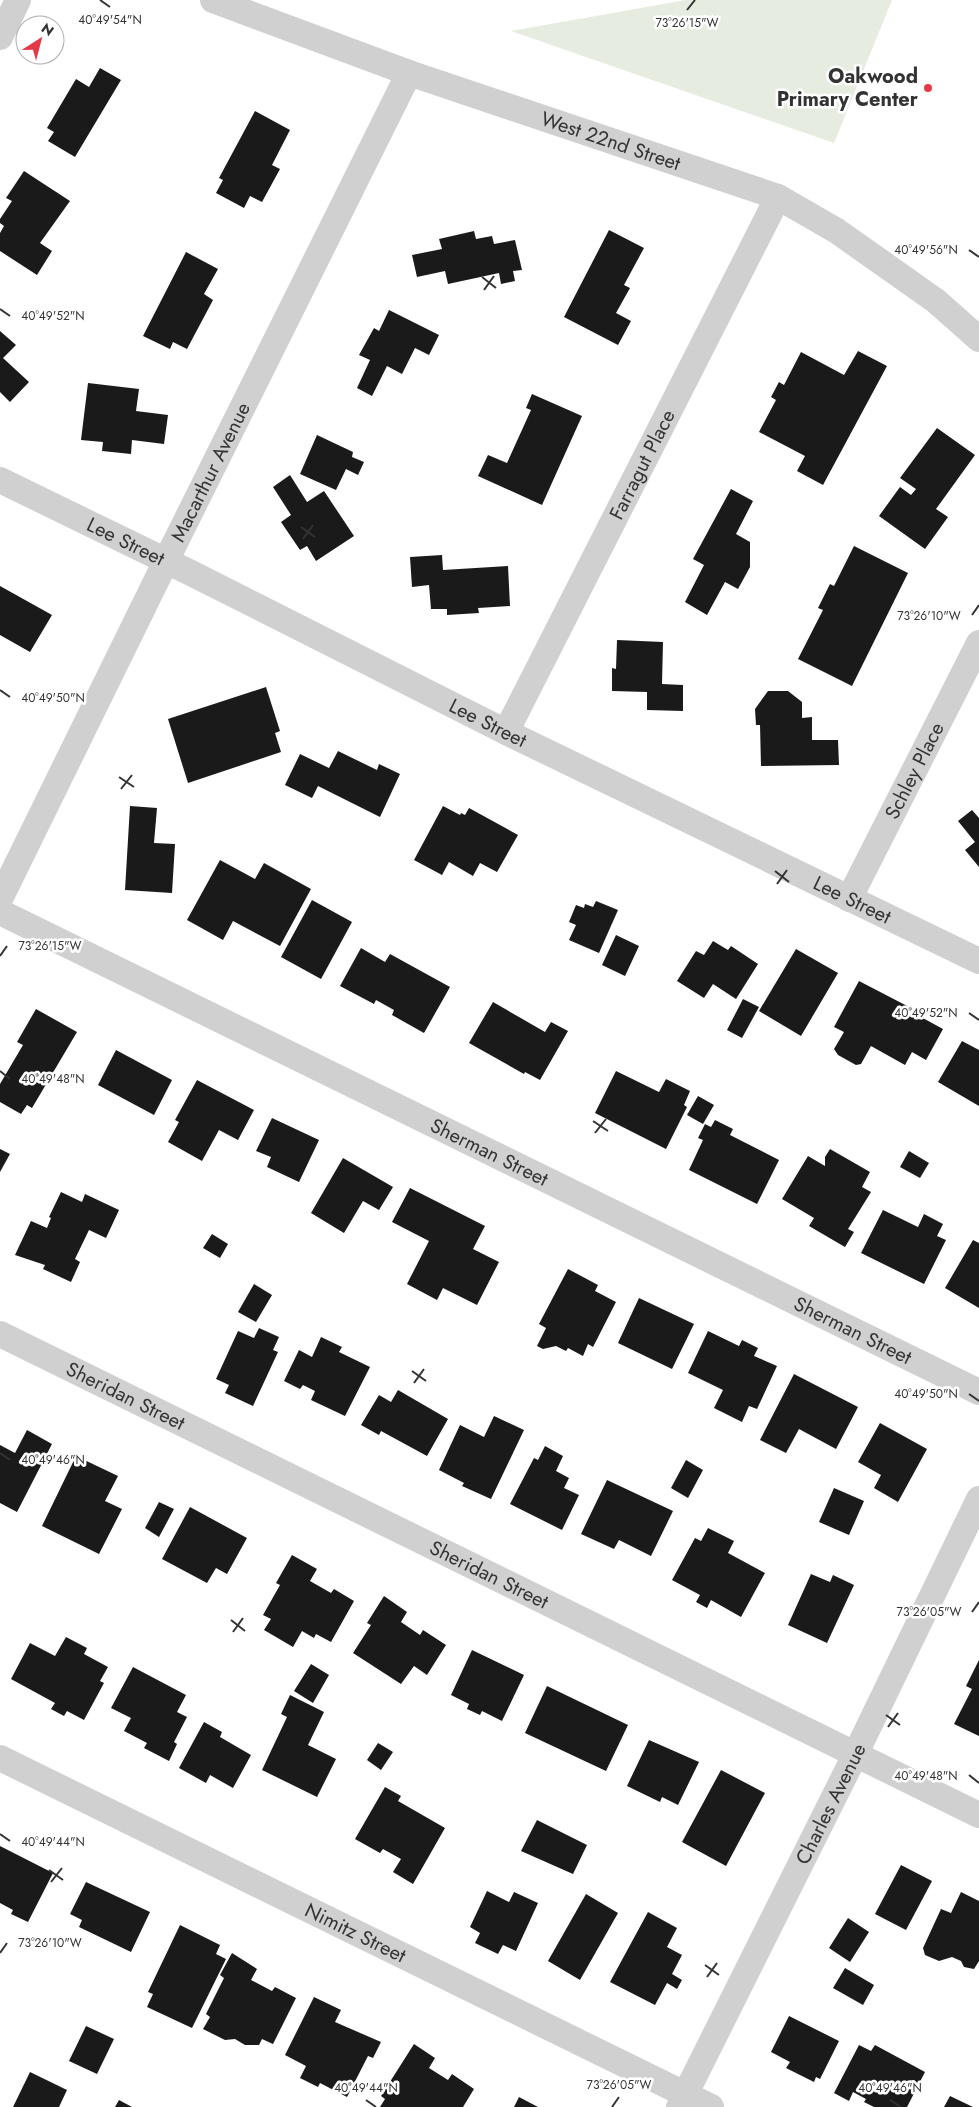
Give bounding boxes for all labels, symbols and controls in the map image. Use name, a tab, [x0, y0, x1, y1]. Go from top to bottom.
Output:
text: 40°49'54"N	[78, 11, 142, 29]
text: 73°26'15"W	[656, 14, 719, 32]
north arrow	[15, 15, 65, 65]
text: N	[37, 18, 58, 41]
place label: Oakwood Primary Center	[777, 62, 919, 114]
marker: Oakwood Primary Center	[922, 82, 934, 94]
street label: West 22nd Street	[537, 104, 685, 178]
text: 40°49'56"N	[894, 241, 958, 259]
text: 40°49'52"N	[21, 307, 85, 325]
street label: Macarthur Avenue	[163, 397, 257, 547]
street label: Farragut Place	[602, 404, 682, 525]
street label: Lee Street	[82, 510, 170, 573]
text: 73°26'10"W	[897, 607, 961, 625]
text: 40°49'50"N	[21, 689, 85, 707]
street label: Lee Street	[444, 691, 532, 754]
street label: Schley Place	[877, 717, 951, 824]
street label: Lee Street	[808, 868, 896, 931]
text: 73°26'15"W	[19, 937, 82, 955]
text: 40°49'52"N	[894, 1004, 958, 1022]
text: 40°49'48"N	[21, 1070, 85, 1088]
street label: Sherman Street	[425, 1111, 553, 1193]
street label: Sherman Street	[789, 1289, 917, 1372]
street label: Sheridan Street	[61, 1354, 190, 1437]
text: 40°49'50"N	[894, 1385, 958, 1403]
text: 40°49'46"N	[21, 1451, 85, 1469]
street label: Sheridan Street	[425, 1533, 554, 1616]
text: 73°26'05"W	[897, 1603, 962, 1621]
street label: Charles Avenue	[788, 1738, 873, 1869]
text: 40°49'48"N	[894, 1767, 958, 1785]
text: 40°49'44"N	[21, 1833, 85, 1851]
street label: Nimitz Street	[300, 1895, 411, 1970]
text: 73°26'10"W	[18, 1934, 82, 1952]
text: 73°26'05"W	[587, 2076, 652, 2094]
text: 40°49'44"N	[334, 2079, 398, 2097]
text: 40°49'46"N	[858, 2079, 922, 2097]

